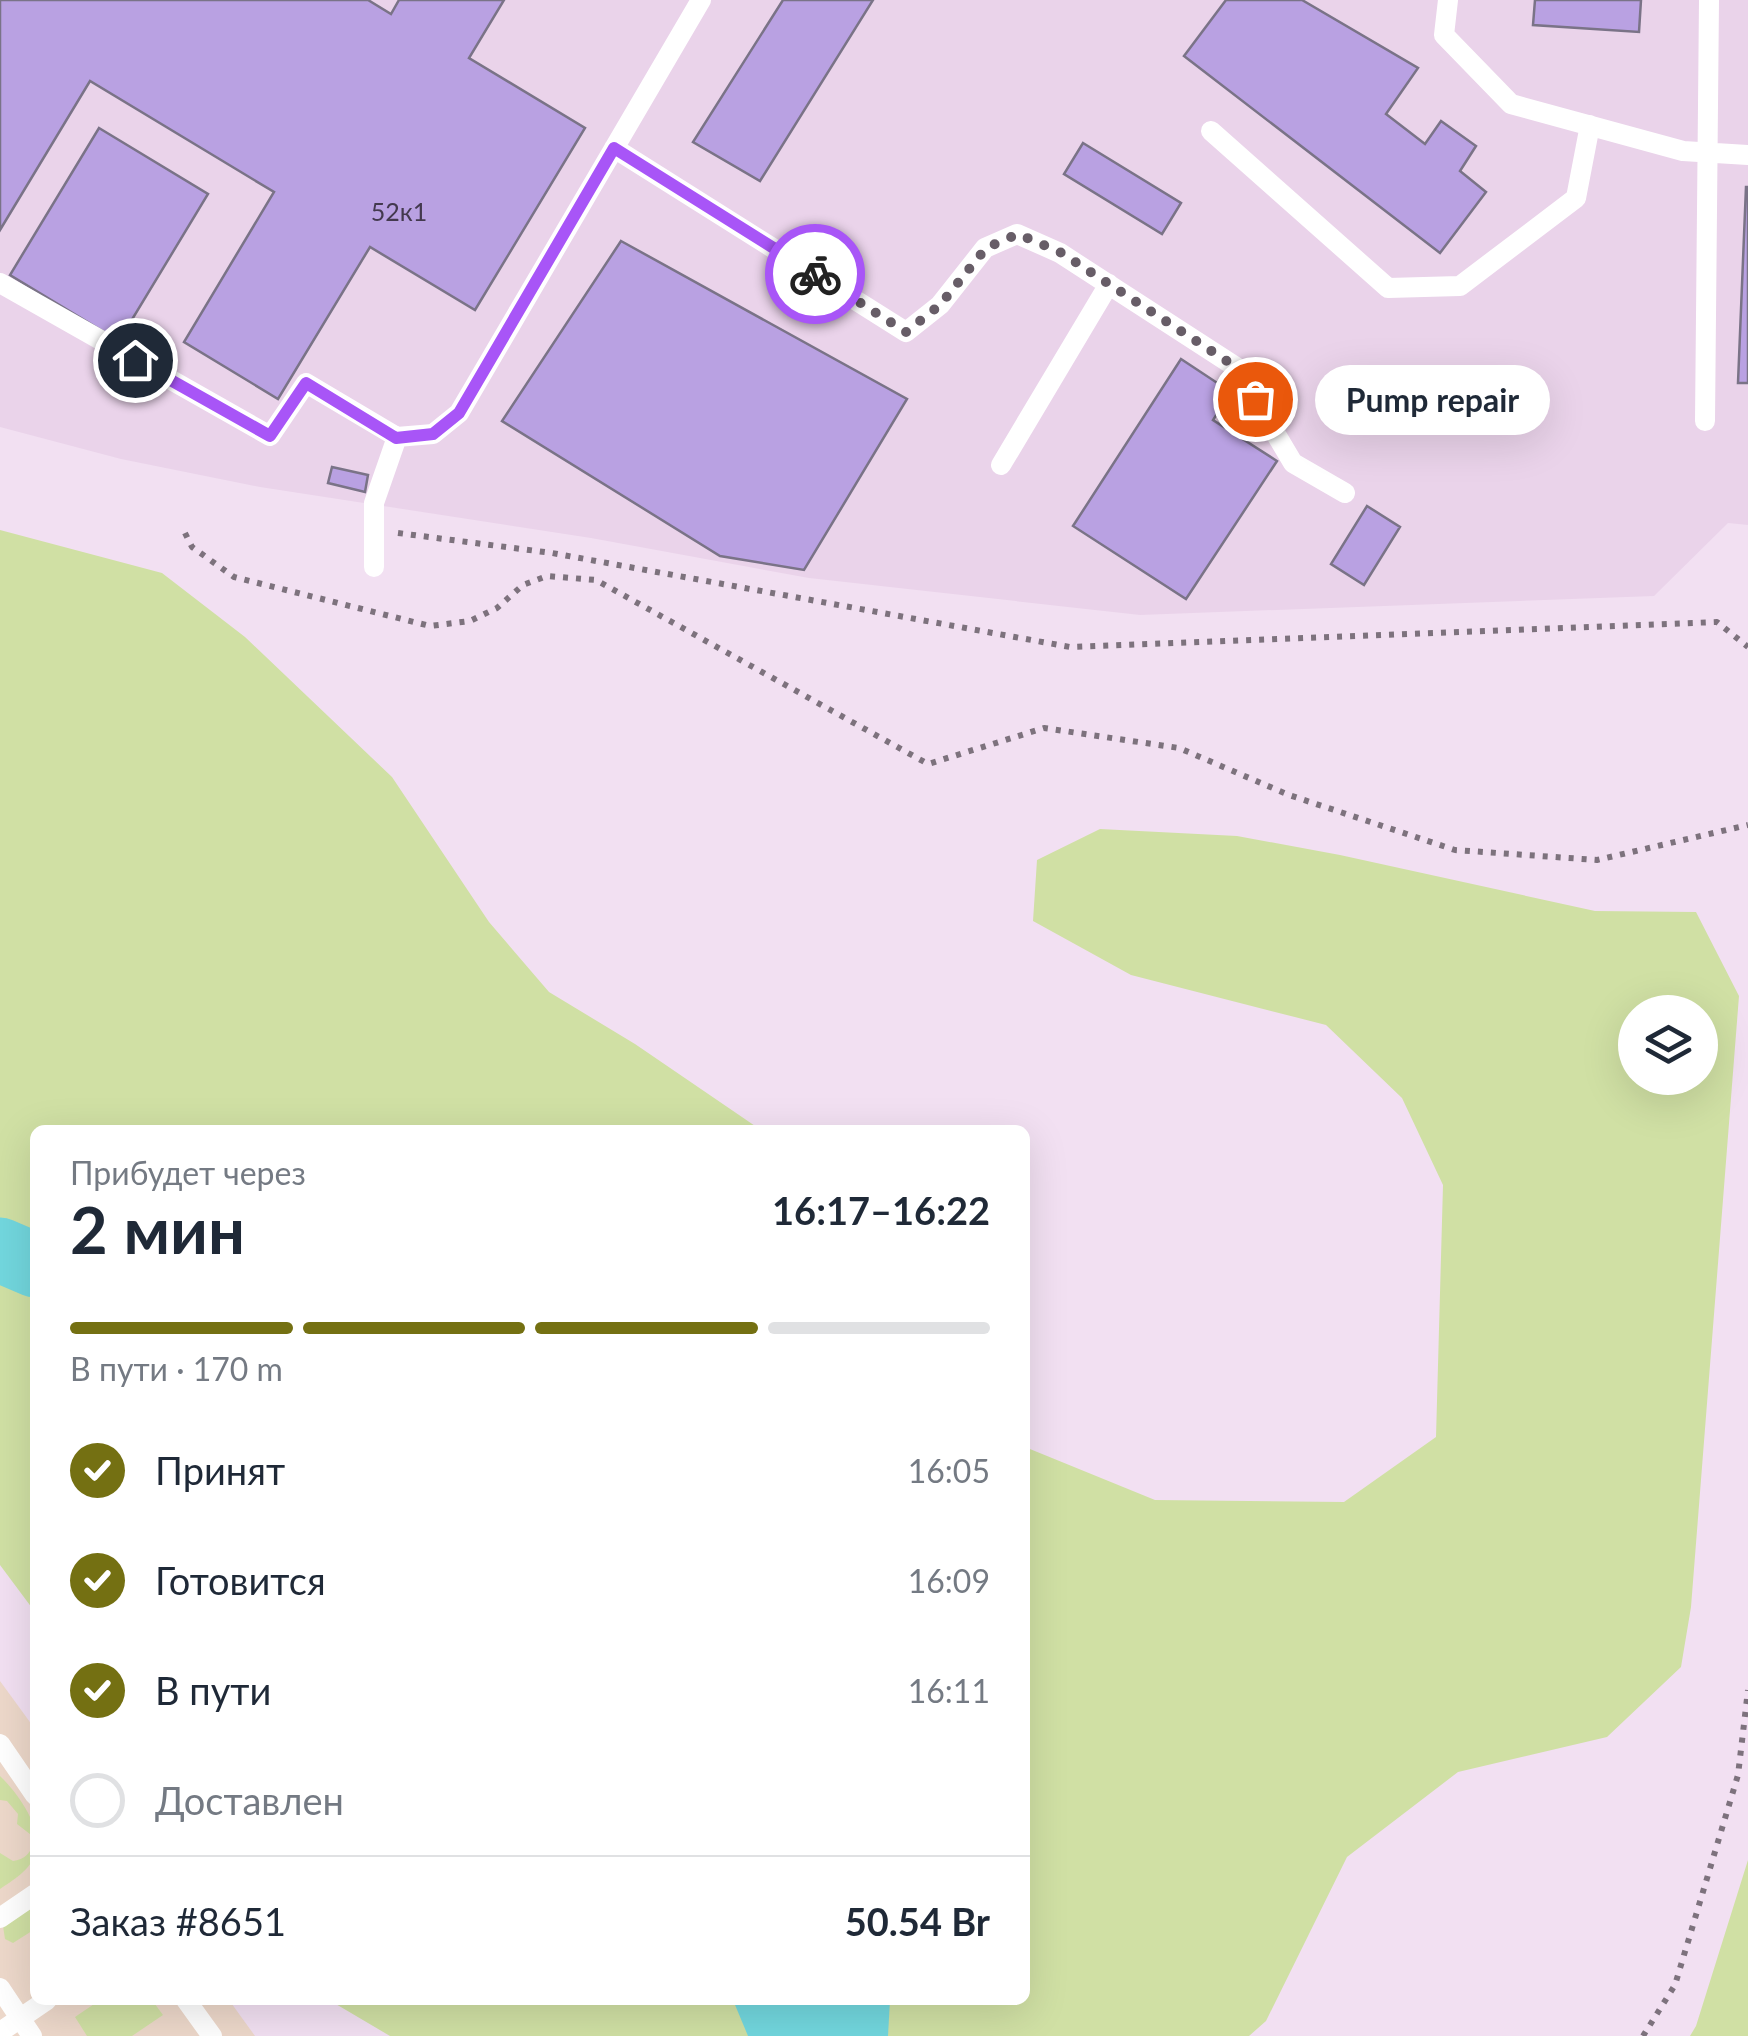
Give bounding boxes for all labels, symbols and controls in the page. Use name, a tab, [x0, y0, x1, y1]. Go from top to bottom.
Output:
house number: 52к1	[371, 196, 427, 226]
courier	[765, 224, 865, 324]
icon: bike	[788, 247, 843, 302]
pin	[93, 318, 178, 403]
icon: home	[108, 333, 163, 388]
pin	[1213, 357, 1298, 442]
callout: Pump repair	[1315, 364, 1550, 434]
icon: bag	[1228, 372, 1283, 427]
text: Pump repair	[1346, 380, 1519, 419]
map controls	[1618, 995, 1718, 1095]
button: layers	[1618, 995, 1718, 1095]
text: Прибудет через	[70, 1153, 306, 1192]
text: 16:17–16:22	[772, 1187, 990, 1233]
text: 2 мин	[70, 1190, 245, 1268]
text: В пути · 170 m	[70, 1349, 283, 1388]
icon: check	[70, 1443, 125, 1498]
text: Принят	[155, 1447, 285, 1493]
text: 16:05	[908, 1451, 990, 1490]
icon: check	[70, 1553, 125, 1608]
text: Готовится	[155, 1557, 326, 1603]
text: 16:09	[908, 1561, 990, 1600]
icon: check	[70, 1663, 125, 1718]
text: В пути	[155, 1667, 271, 1713]
text: 16:11	[908, 1671, 990, 1710]
text: Доставлен	[155, 1777, 344, 1823]
text: Заказ #8651	[70, 1898, 286, 1944]
text: 50.54 Br	[845, 1898, 990, 1944]

